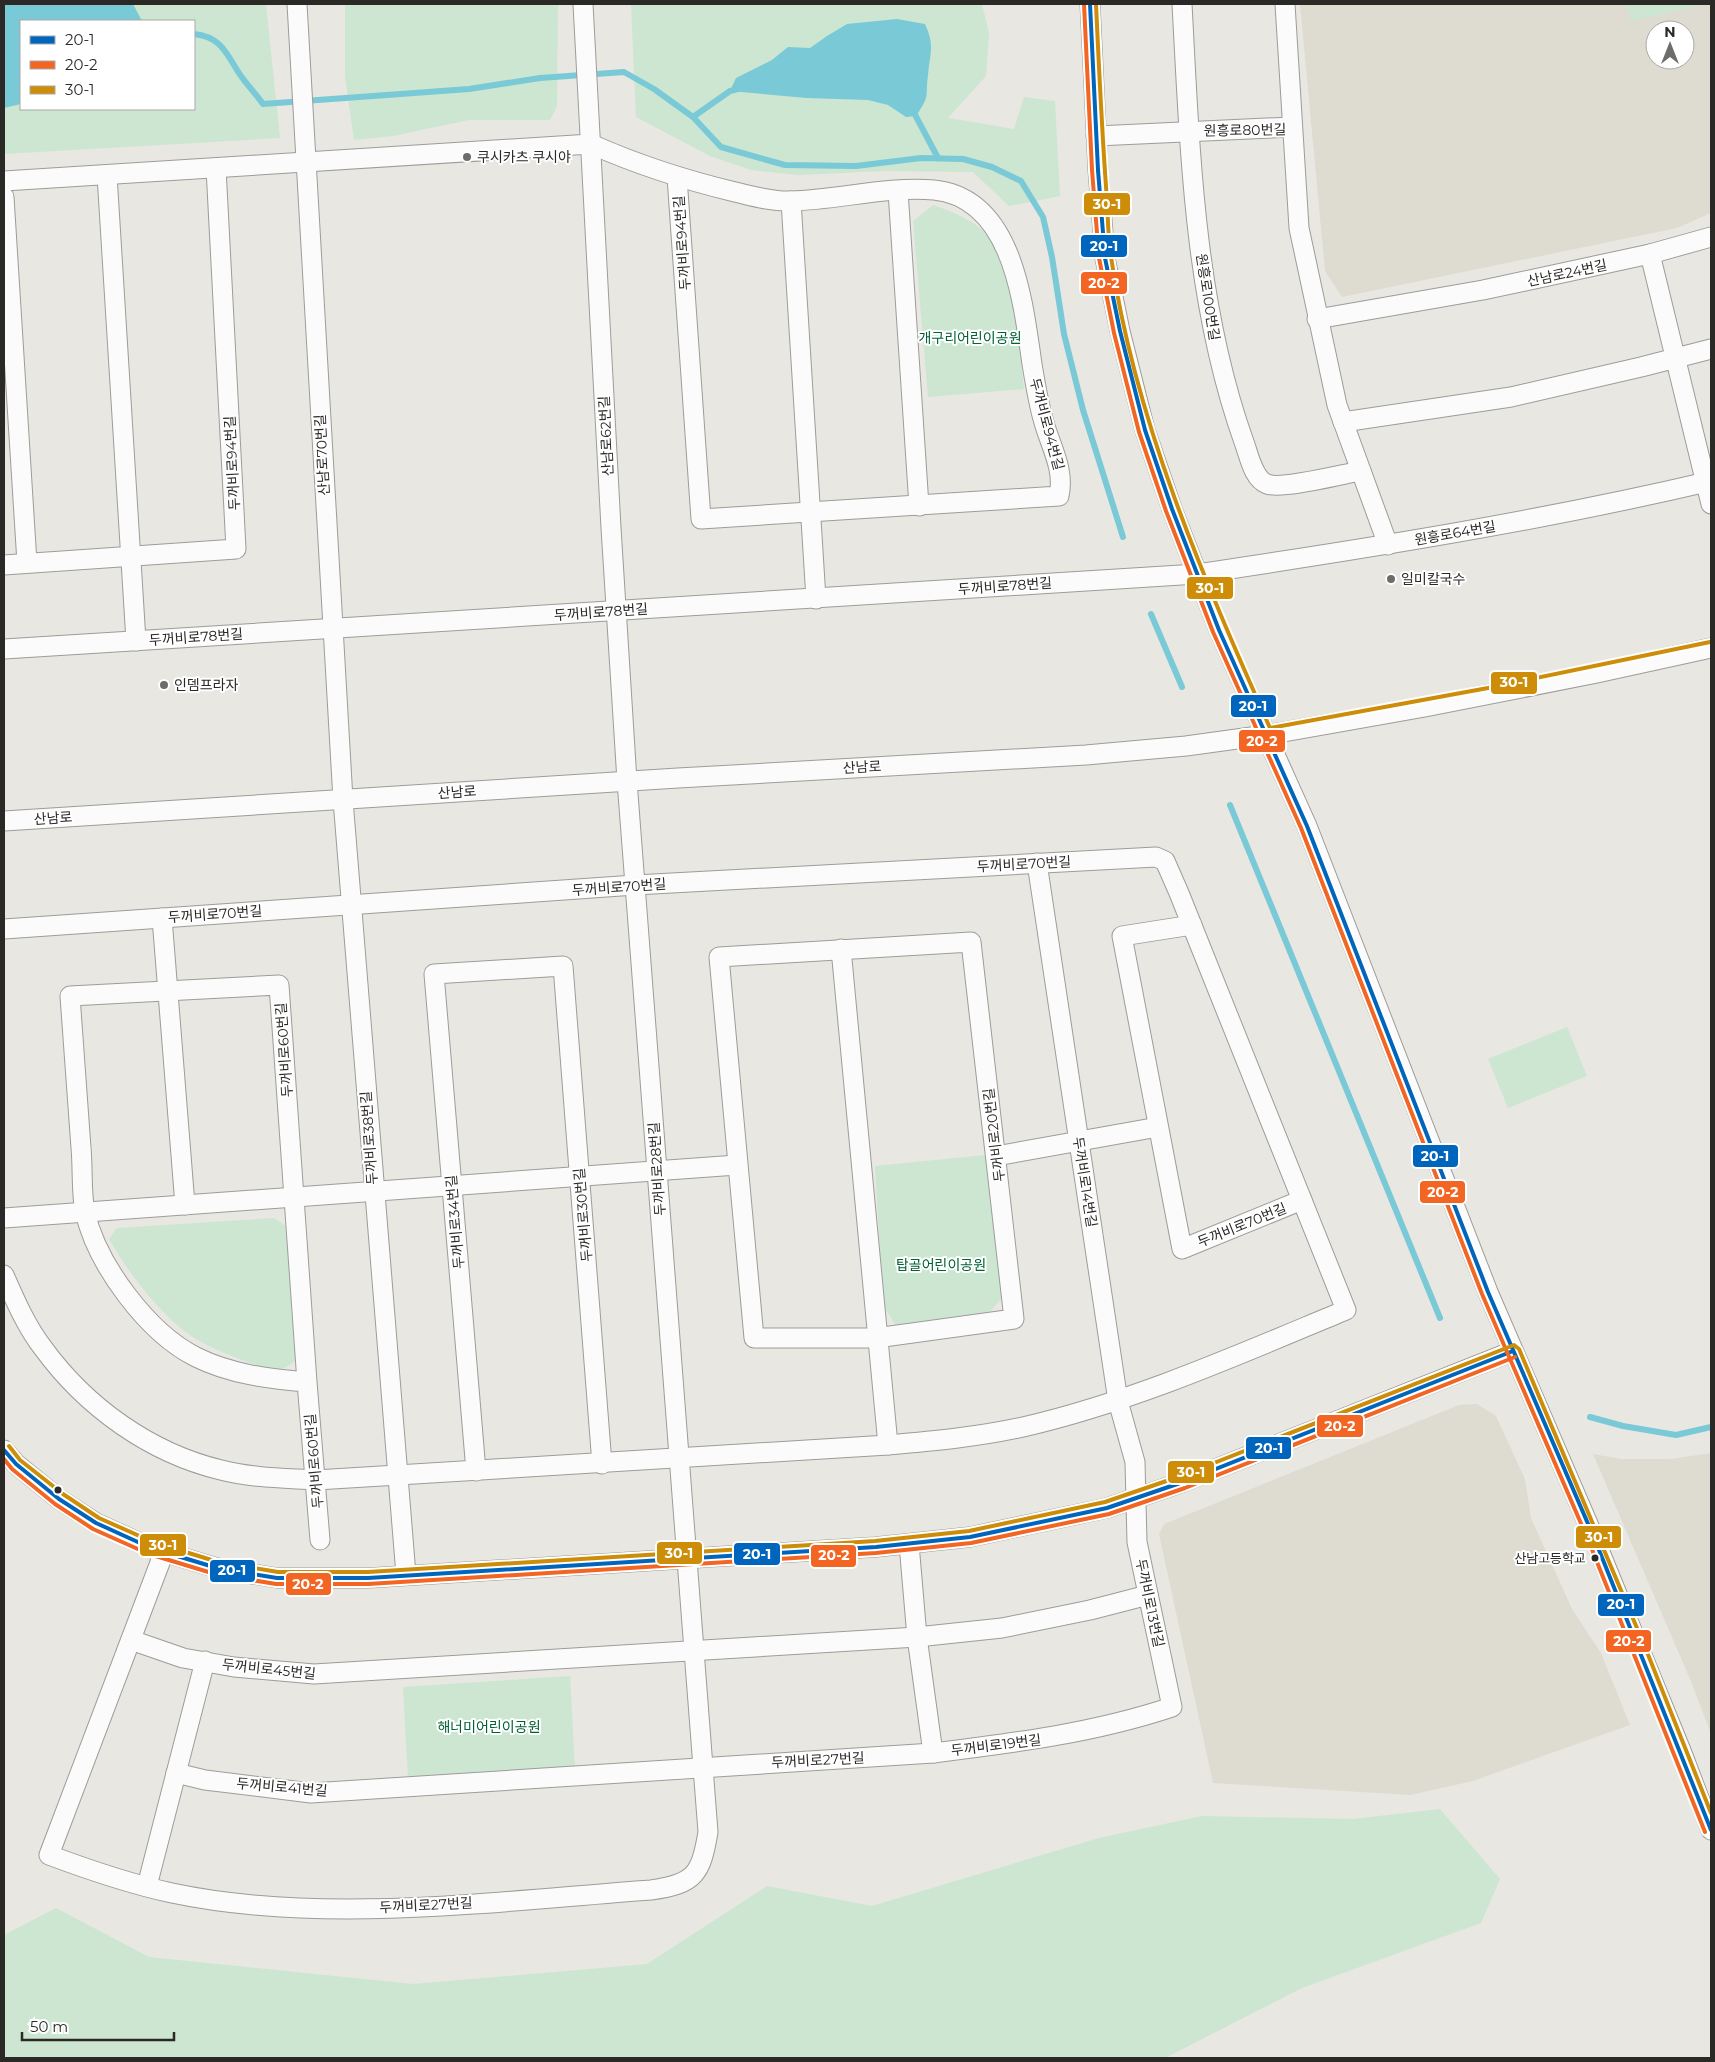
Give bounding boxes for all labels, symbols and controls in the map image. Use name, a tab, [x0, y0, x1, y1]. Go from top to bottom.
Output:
legend	[20, 20, 195, 110]
north arrow	[1645, 20, 1695, 70]
text: N	[1664, 23, 1676, 41]
text: 20-1	[65, 30, 94, 49]
text: 20-2	[65, 55, 98, 74]
text: 30-1	[65, 80, 94, 99]
street label: 원흥로80번길	[1204, 120, 1286, 140]
place label: 쿠시카츠 쿠시야	[477, 148, 571, 166]
marker: 쿠시카츠 쿠시야	[461, 151, 473, 163]
line badge: 30-1	[1083, 192, 1131, 216]
street label: 두꺼비로94번길	[670, 195, 694, 291]
text: 30-1	[1092, 195, 1121, 213]
line badge: 20-1	[1080, 234, 1128, 258]
text: 20-1	[1090, 237, 1118, 255]
street label: 원흥로100번길	[1192, 252, 1224, 342]
street label: 산남로24번길	[1525, 256, 1609, 290]
line badge: 20-2	[1080, 271, 1128, 295]
text: 20-2	[1088, 274, 1120, 292]
park label: 개구리어린이공원	[918, 329, 1022, 347]
street label: 두꺼비로94번길	[1026, 376, 1068, 472]
street label: 산남로62번길	[595, 395, 617, 477]
street label: 산남로70번길	[311, 414, 333, 496]
street label: 두꺼비로94번길	[221, 415, 243, 511]
street label: 원흥로64번길	[1413, 517, 1497, 549]
place label: 일미칼국수	[1401, 570, 1466, 588]
marker: 일미칼국수	[1385, 573, 1397, 585]
street label: 두꺼비로78번길	[957, 574, 1053, 598]
line badge: 30-1	[1186, 576, 1234, 600]
text: 30-1	[1195, 579, 1224, 597]
street label: 두꺼비로78번길	[553, 600, 649, 624]
street label: 두꺼비로78번길	[148, 625, 244, 649]
line badge: 30-1	[1490, 671, 1538, 695]
text: 30-1	[1499, 673, 1528, 691]
place label: 인뎀프라자	[174, 676, 239, 694]
marker: 인뎀프라자	[158, 679, 170, 691]
line badge: 20-1	[1230, 694, 1277, 718]
text: 20-1	[1239, 697, 1267, 715]
line badge: 20-2	[1238, 729, 1286, 753]
text: 20-2	[1246, 732, 1278, 750]
street label: 산남로	[842, 757, 882, 777]
street label: 산남로	[437, 782, 477, 802]
street label: 산남로	[33, 808, 73, 828]
street label: 두꺼비로70번길	[976, 853, 1072, 875]
street label: 두꺼비로70번길	[571, 875, 667, 899]
street label: 두꺼비로70번길	[167, 902, 263, 926]
street label: 두꺼비로60번길	[272, 1002, 296, 1098]
street label: 두꺼비로20번길	[979, 1087, 1009, 1183]
street label: 두꺼비로38번길	[357, 1090, 381, 1186]
street label: 두꺼비로28번길	[645, 1121, 669, 1217]
street label: 두꺼비로14번길	[1069, 1135, 1101, 1229]
line badge: 20-1	[1412, 1144, 1459, 1168]
text: 20-1	[1421, 1147, 1449, 1165]
street label: 두꺼비로30번길	[570, 1167, 596, 1263]
street label: 두꺼비로34번길	[442, 1174, 468, 1270]
line badge: 20-2	[1419, 1180, 1466, 1204]
text: 20-2	[1427, 1183, 1459, 1201]
street label: 두꺼비로70번길	[1195, 1199, 1289, 1251]
park label: 탑골어린이공원	[896, 1256, 986, 1274]
street label: 두꺼비로60번길	[301, 1413, 327, 1509]
line badge: 20-2	[1316, 1414, 1364, 1438]
text: 20-2	[1324, 1417, 1356, 1435]
line badge: 20-1	[1245, 1436, 1292, 1460]
text: 20-1	[1255, 1439, 1283, 1457]
line badge: 30-1	[1167, 1460, 1215, 1484]
text: 30-1	[1176, 1463, 1205, 1481]
unlabelled marker	[53, 1485, 63, 1495]
line badge: 30-1	[1575, 1525, 1622, 1549]
text: 30-1	[1584, 1528, 1613, 1546]
line badge: 30-1	[139, 1533, 187, 1557]
text: 30-1	[148, 1536, 177, 1554]
line badge: 30-1	[656, 1541, 703, 1565]
line badge: 20-1	[733, 1542, 781, 1566]
text: 30-1	[664, 1544, 693, 1562]
line badge: 20-2	[810, 1544, 857, 1568]
text: 20-1	[743, 1545, 771, 1563]
text: 20-2	[818, 1546, 850, 1564]
place label: 산남고등학교	[1514, 1550, 1586, 1566]
marker: 산남고등학교	[1590, 1553, 1600, 1563]
street label: 두꺼비로13번길	[1132, 1557, 1168, 1649]
line badge: 20-1	[209, 1559, 256, 1583]
text: 20-1	[218, 1561, 246, 1579]
line badge: 20-2	[285, 1572, 332, 1596]
text: 20-2	[292, 1575, 324, 1593]
line badge: 20-1	[1597, 1593, 1645, 1617]
text: 20-1	[1607, 1595, 1635, 1613]
line badge: 20-2	[1605, 1629, 1652, 1653]
text: 20-2	[1613, 1632, 1645, 1650]
street label: 두꺼비로45번길	[221, 1655, 317, 1683]
park label: 해너미어린이공원	[437, 1718, 541, 1736]
street label: 두꺼비로19번길	[950, 1731, 1042, 1759]
street label: 두꺼비로27번길	[771, 1749, 865, 1771]
street label: 두꺼비로41번길	[236, 1774, 328, 1800]
street label: 두꺼비로27번길	[379, 1894, 473, 1916]
scale bar	[22, 2010, 175, 2042]
text: 50 m	[30, 2017, 68, 2036]

